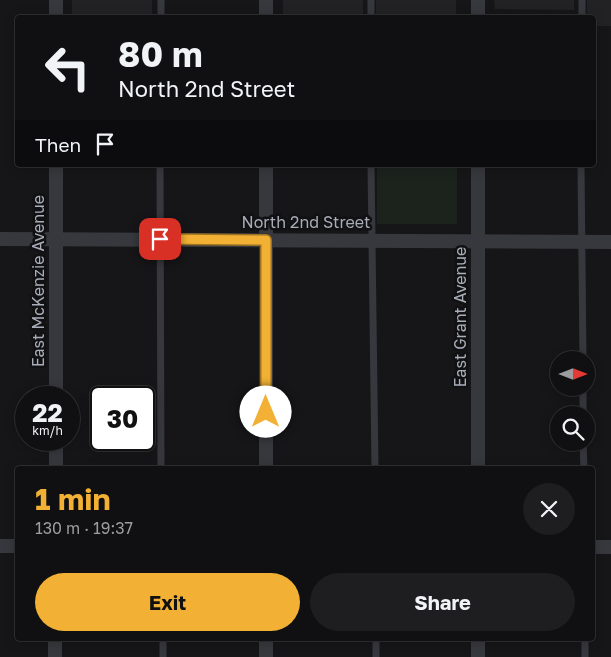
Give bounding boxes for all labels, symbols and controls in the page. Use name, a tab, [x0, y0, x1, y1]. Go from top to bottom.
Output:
text: 80 m	[118, 33, 203, 75]
icon: left	[35, 35, 100, 100]
text: North 2nd Street	[118, 75, 295, 102]
icon: arrive	[91, 130, 119, 158]
text: Then	[35, 133, 81, 156]
street label: East McKenzie Avenue	[28, 195, 48, 367]
street label: North 2nd Street	[242, 212, 370, 232]
pin	[139, 218, 181, 260]
icon: arrive	[146, 225, 174, 253]
street label: East Grant Avenue	[450, 247, 470, 387]
north arrow	[550, 351, 595, 396]
map controls	[550, 351, 595, 451]
position arrow	[239, 385, 291, 437]
speed limit sign: 30	[90, 386, 155, 451]
text: 22	[32, 397, 63, 428]
button: search	[550, 406, 595, 451]
text: km/h	[32, 423, 63, 438]
text: 1 min	[35, 481, 111, 517]
button: close	[523, 483, 575, 535]
text: 130 m · 19:37	[35, 518, 133, 538]
button: Exit	[35, 573, 300, 631]
button: Share	[310, 573, 575, 631]

